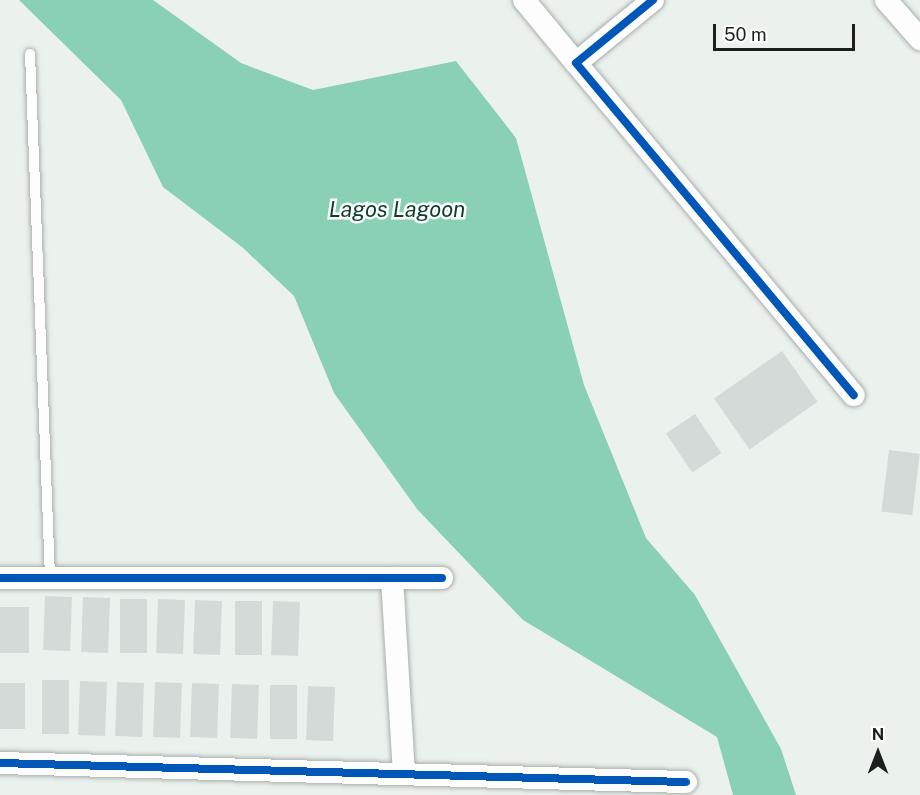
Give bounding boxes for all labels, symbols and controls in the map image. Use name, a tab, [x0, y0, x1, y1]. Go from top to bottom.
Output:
scale bar	[716, 12, 858, 50]
text: 50 m	[724, 24, 767, 45]
water label: Lagos Lagoon	[329, 197, 465, 223]
north arrow	[848, 723, 908, 783]
text: N	[872, 725, 884, 744]

